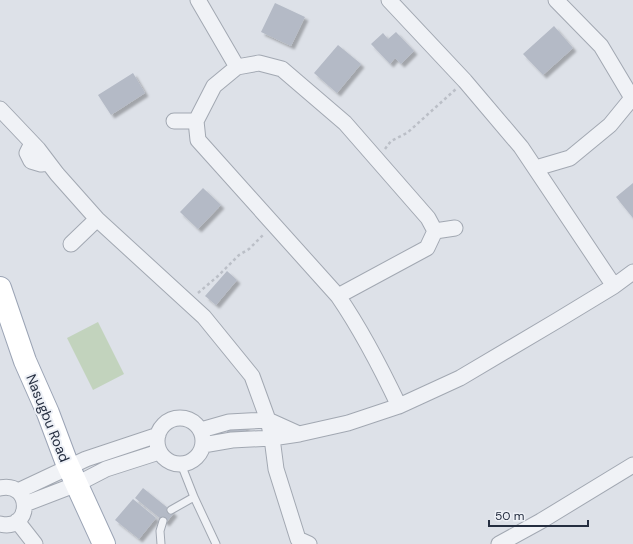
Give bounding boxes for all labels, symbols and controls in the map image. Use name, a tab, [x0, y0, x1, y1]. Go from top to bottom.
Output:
street label: Nasugbu Road	[22, 371, 74, 465]
scale bar	[489, 502, 588, 528]
text: 50 m	[495, 508, 524, 524]

